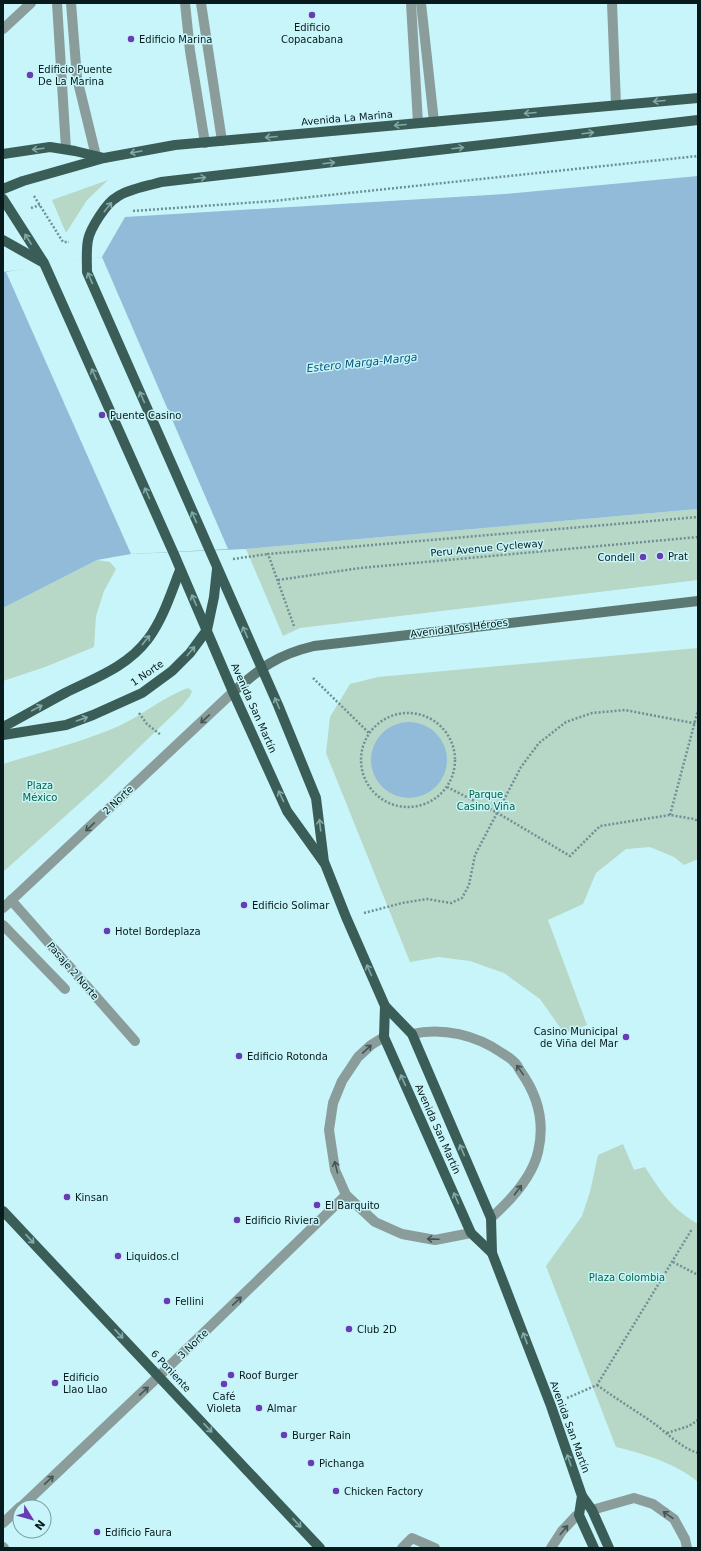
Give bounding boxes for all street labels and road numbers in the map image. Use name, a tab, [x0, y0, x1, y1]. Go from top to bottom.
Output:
street label: Avenida La Marina	[301, 109, 393, 127]
street label: Peru Avenue Cycleway	[430, 538, 544, 558]
street label: Avenida Los Héroes	[410, 617, 508, 639]
street label: 1 Norte	[129, 658, 165, 688]
street label: Avenida San Martín	[229, 661, 279, 755]
street label: 2 Norte	[101, 783, 135, 817]
street label: Pasaje 2 Norte	[45, 940, 101, 1002]
street label: Avenida San Martín	[413, 1082, 463, 1176]
street label: 3 Norte	[176, 1327, 210, 1361]
street label: 6 Poniente	[149, 1348, 193, 1394]
street label: Avenida San Martín	[548, 1380, 592, 1474]

